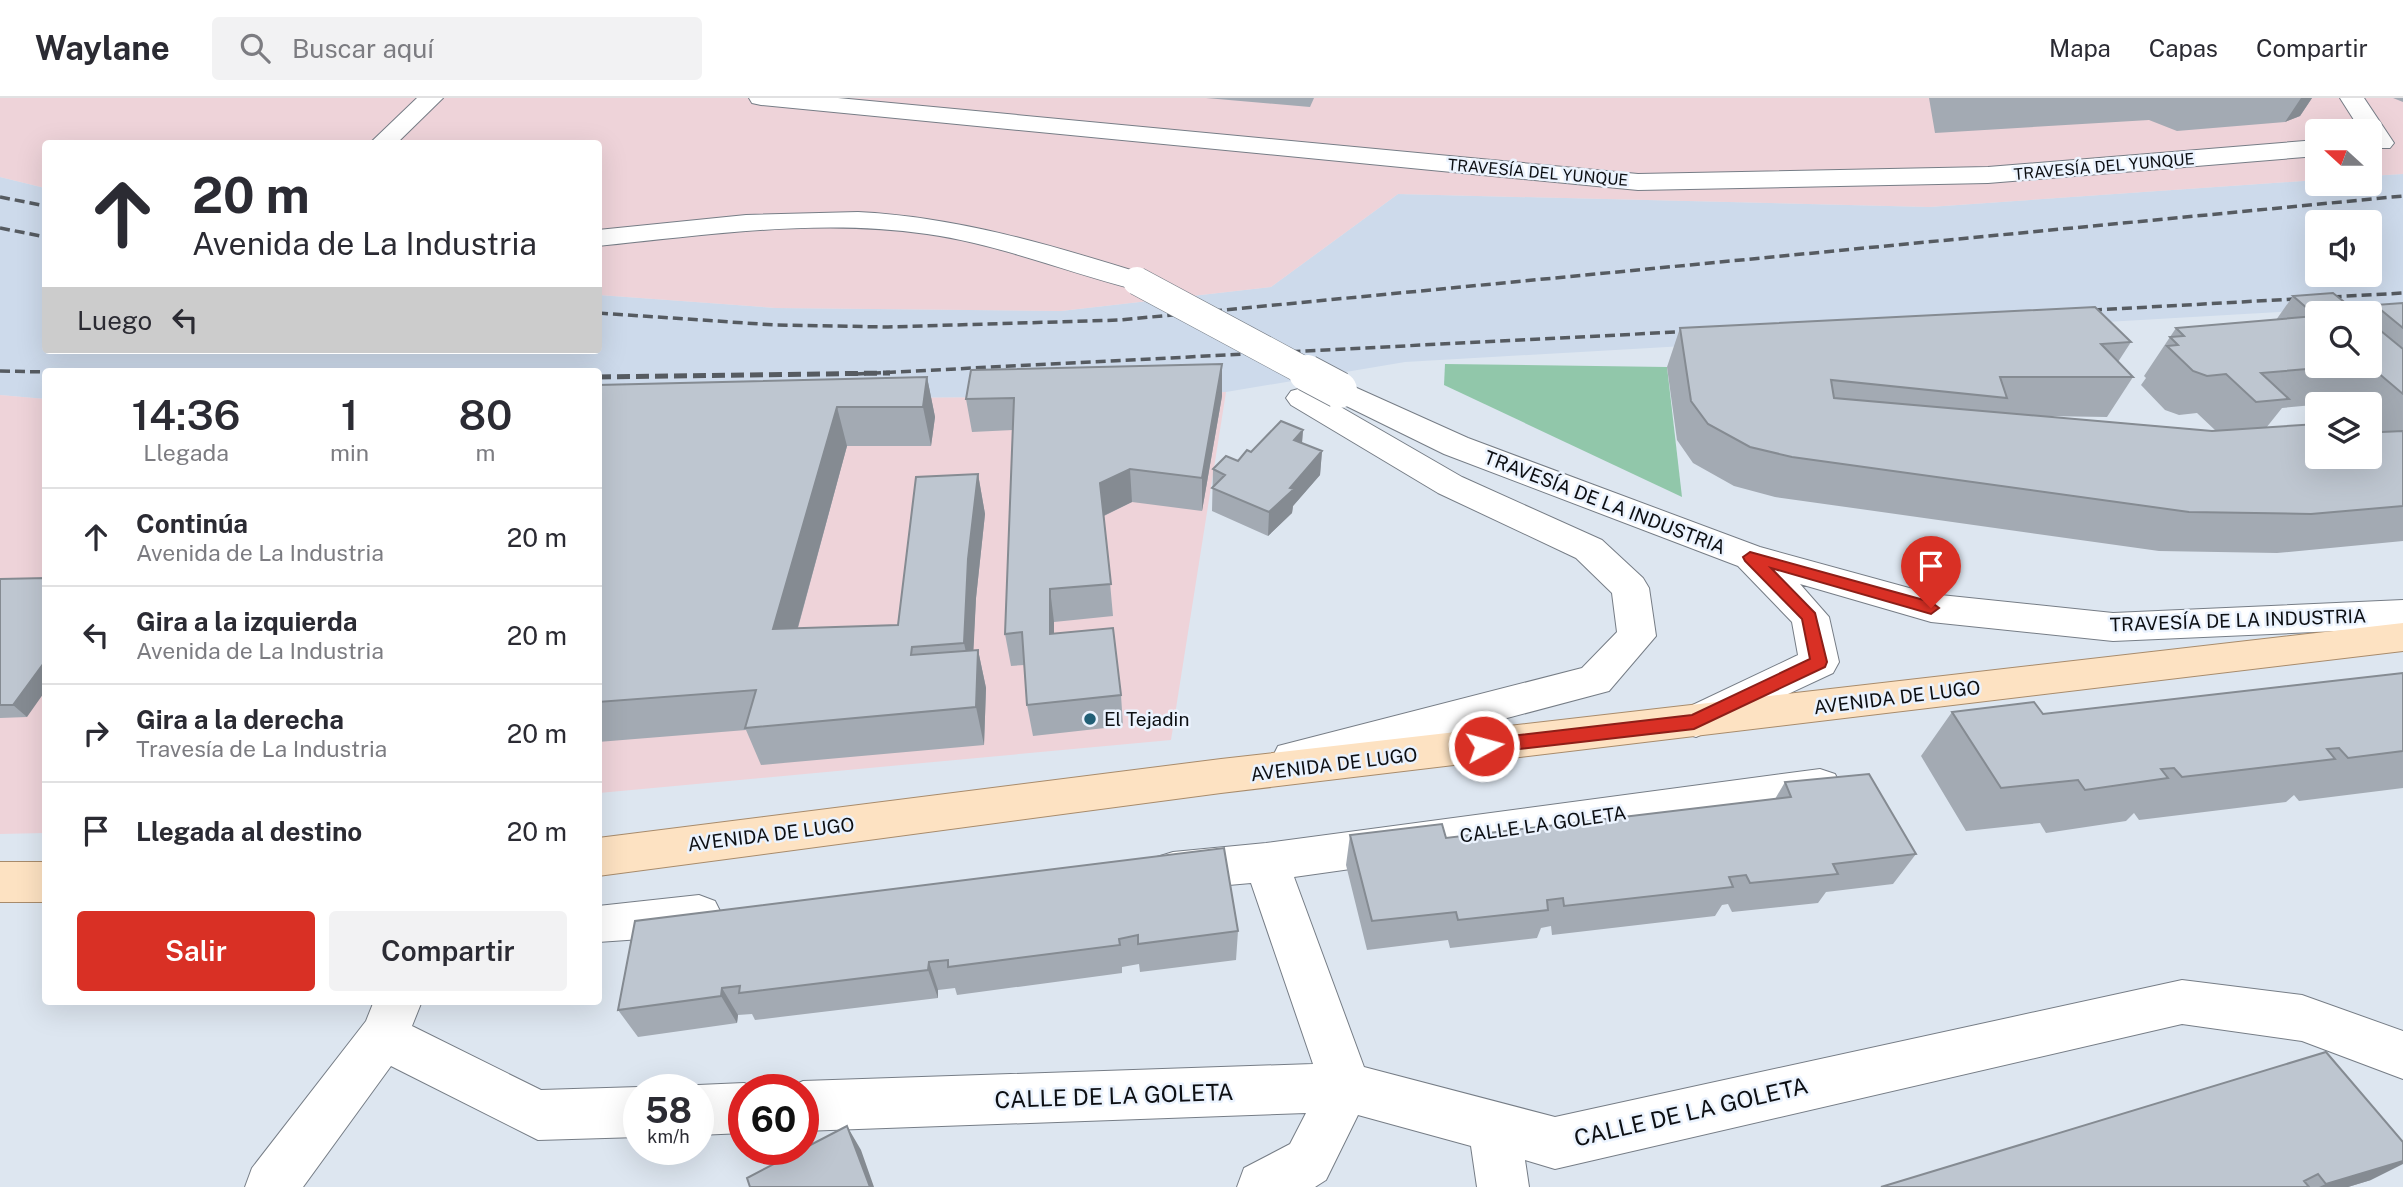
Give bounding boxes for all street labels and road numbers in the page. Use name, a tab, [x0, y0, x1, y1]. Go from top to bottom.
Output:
street label: TRAVESÍA DEL YUNQUE	[2013, 148, 2195, 184]
street label: TRAVESÍA DEL YUNQUE	[1447, 154, 1629, 190]
street label: TRAVESÍA DE LA INDUSTRIA	[1481, 446, 1729, 558]
street label: TRAVESÍA DE LA INDUSTRIA	[2109, 605, 2367, 635]
street label: AVENIDA DE LUGO	[1812, 676, 1982, 718]
street label: AVENIDA DE LUGO	[1249, 743, 1419, 785]
street label: CALLE LA GOLETA	[1458, 801, 1628, 847]
street label: AVENIDA DE LUGO	[686, 813, 856, 855]
street label: CALLE DE LA GOLETA	[1571, 1071, 1810, 1152]
street label: CALLE DE LA GOLETA	[994, 1078, 1234, 1113]

